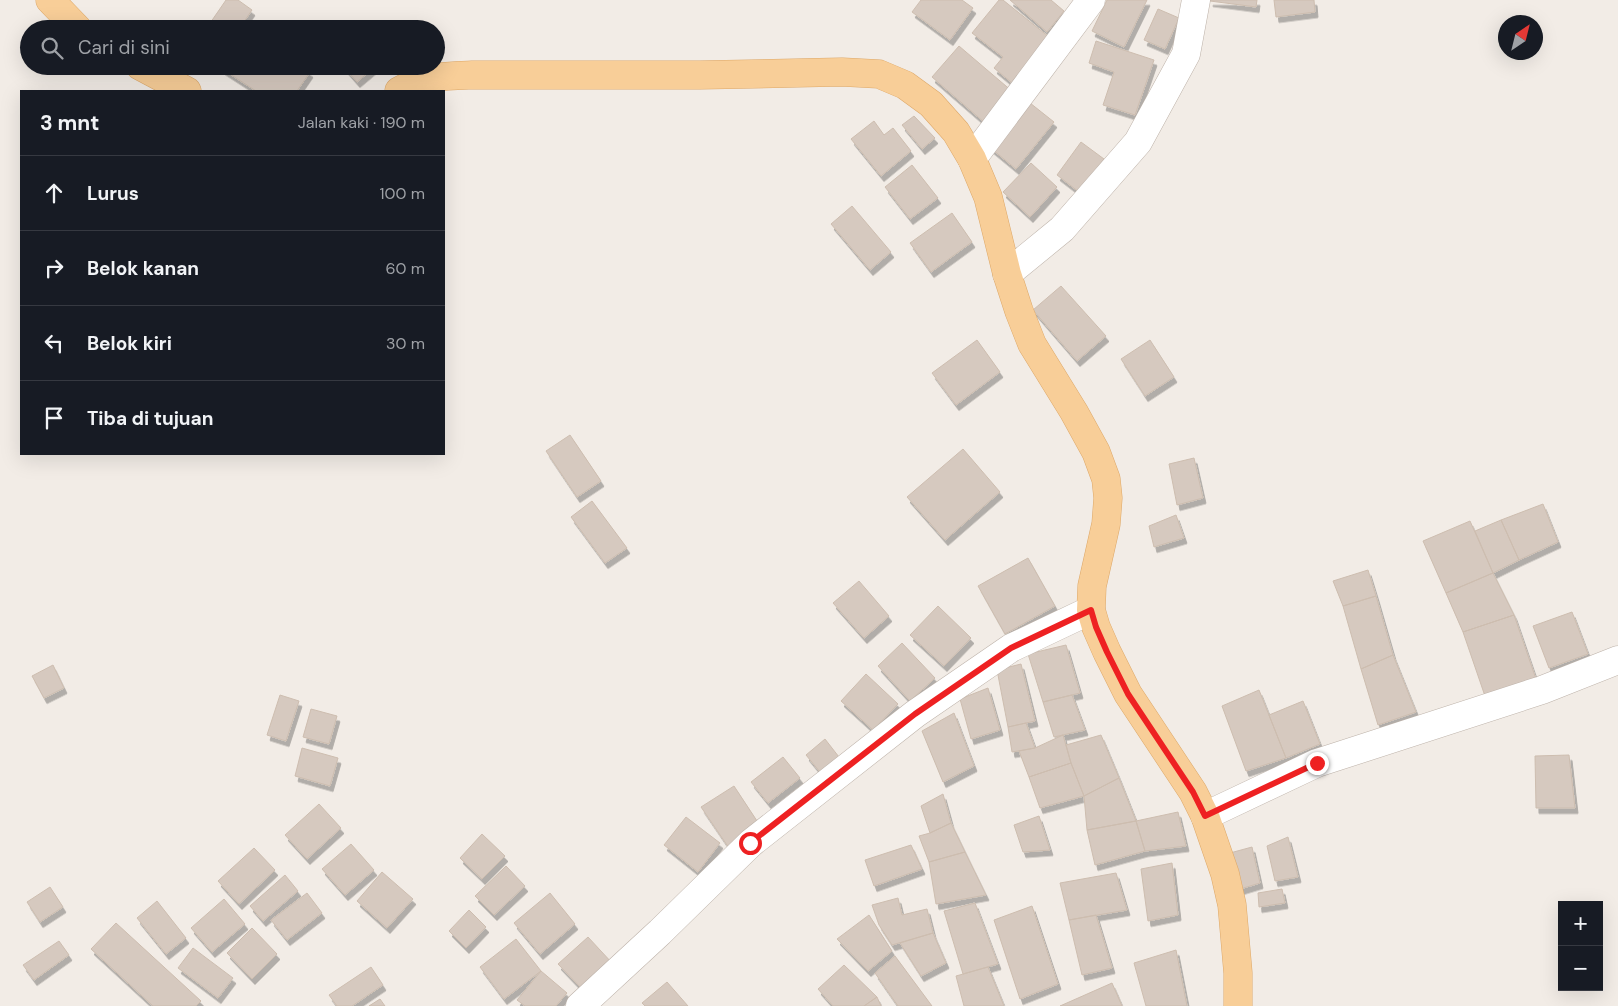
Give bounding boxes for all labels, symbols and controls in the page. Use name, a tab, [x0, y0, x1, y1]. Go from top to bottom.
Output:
north arrow	[1498, 15, 1543, 60]
search box	[20, 20, 445, 75]
icon: search	[38, 34, 66, 62]
text: Cari di sini	[78, 35, 170, 60]
text: 3 mnt	[40, 109, 99, 137]
text: Jalan kaki · 190 m	[298, 112, 425, 133]
icon: ahead	[40, 179, 68, 207]
text: Lurus	[87, 181, 139, 206]
text: 100 m	[380, 183, 425, 204]
icon: right	[40, 254, 68, 282]
text: Belok kanan	[87, 256, 199, 281]
text: 60 m	[385, 258, 425, 279]
icon: left	[40, 329, 68, 357]
text: Belok kiri	[87, 331, 172, 356]
text: 30 m	[386, 333, 425, 354]
icon: arrive	[40, 404, 68, 432]
text: Tiba di tujuan	[87, 406, 213, 431]
route end	[1306, 752, 1329, 775]
route start	[739, 832, 762, 855]
map controls	[1558, 901, 1603, 991]
button: +	[1558, 901, 1603, 946]
button: −	[1558, 946, 1603, 991]

